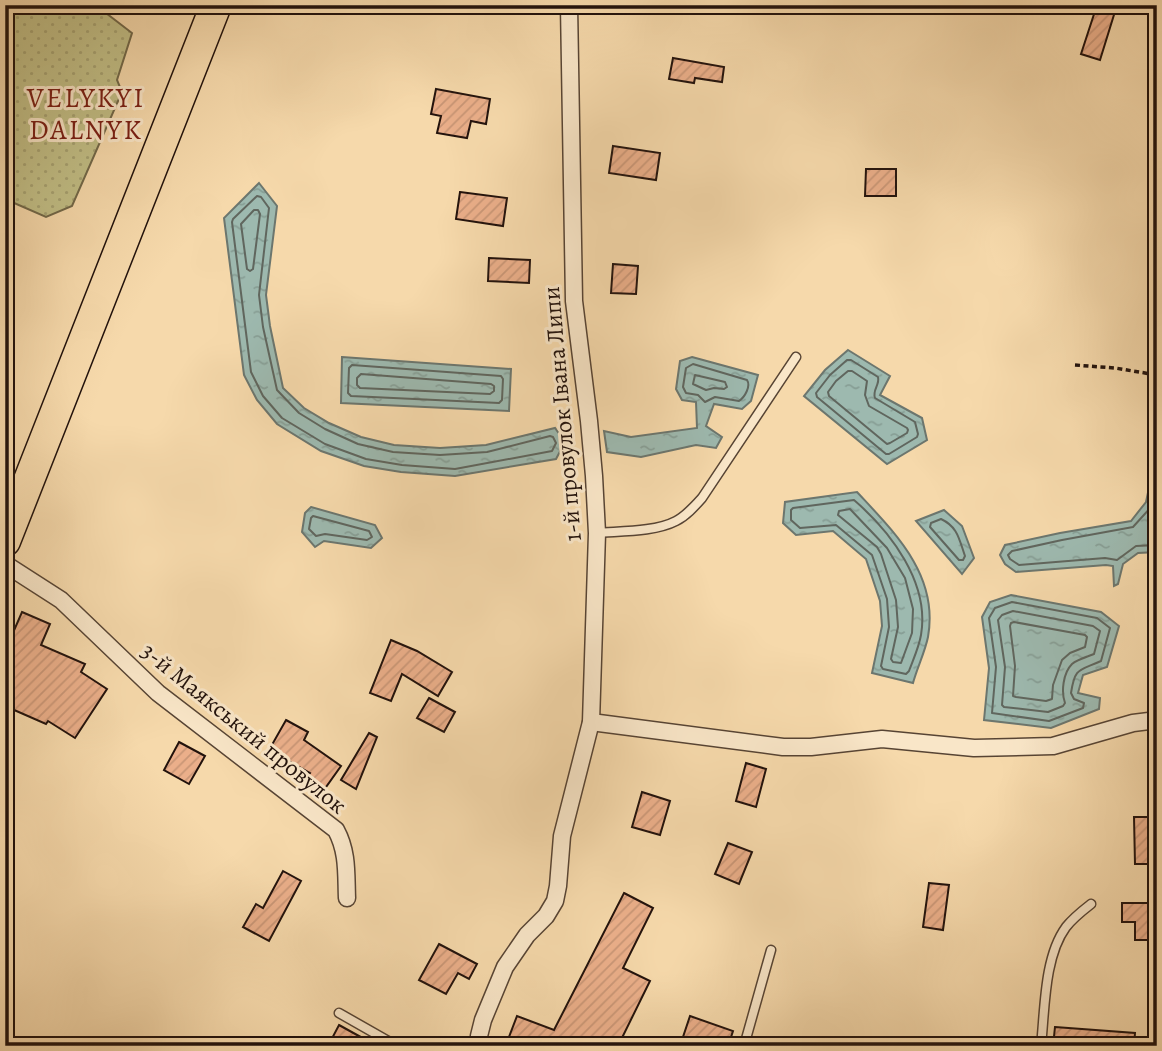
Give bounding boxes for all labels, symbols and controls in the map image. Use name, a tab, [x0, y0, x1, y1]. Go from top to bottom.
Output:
district label: VELYKYI DALNYK	[26, 79, 145, 149]
street label: 1-й провулок Івана Липи	[535, 285, 589, 543]
street label: 3-й Маякський провулок	[134, 635, 354, 821]

